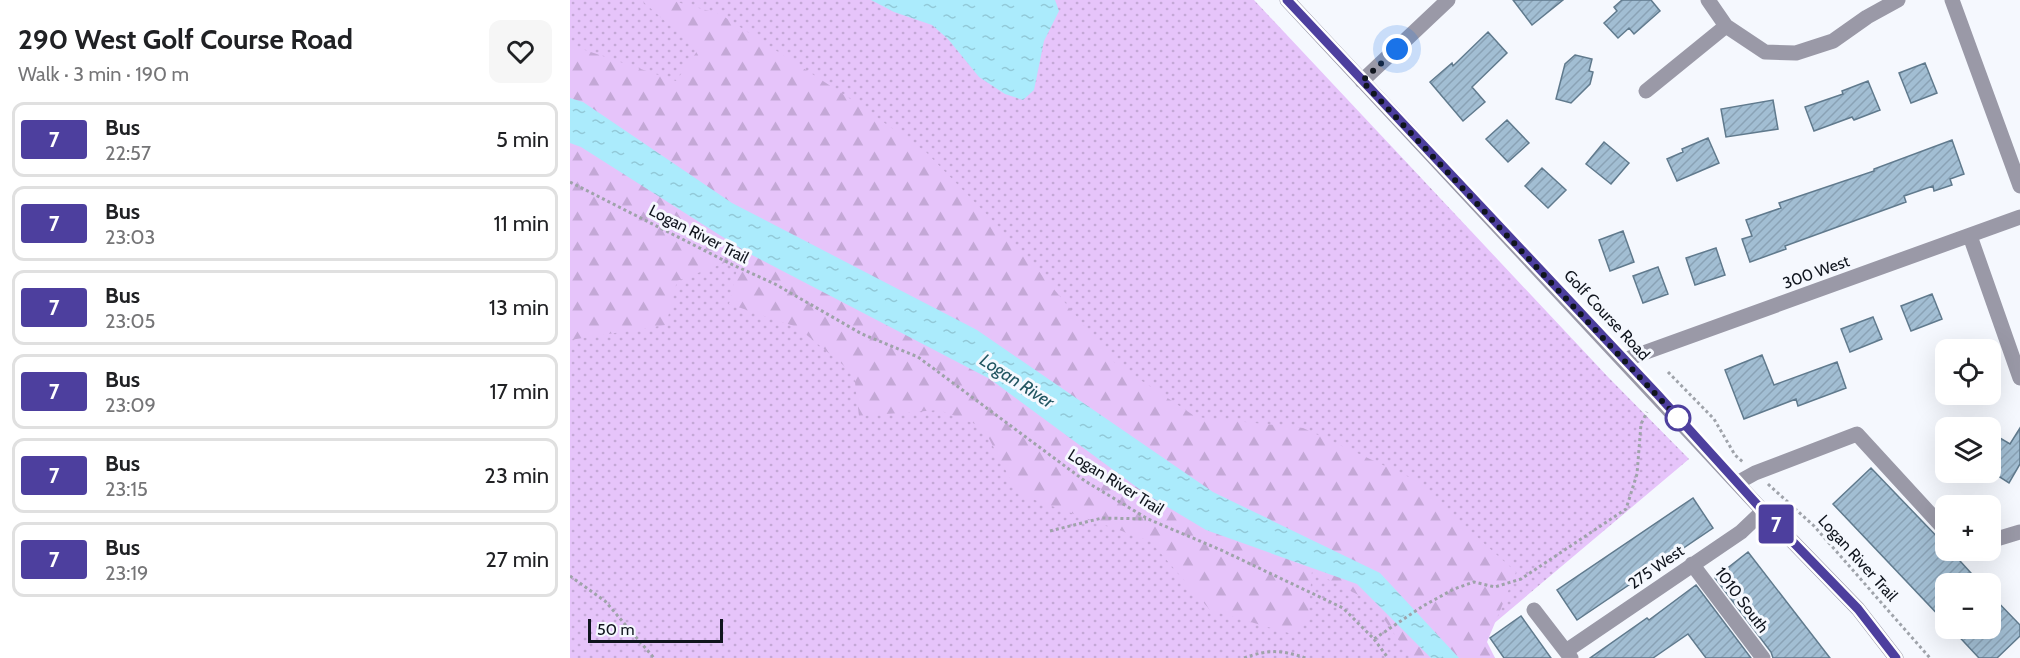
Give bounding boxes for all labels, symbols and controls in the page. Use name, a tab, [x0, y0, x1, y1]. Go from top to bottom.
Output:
button: heart	[489, 20, 552, 83]
text: 290 West Golf Course Road	[18, 22, 353, 56]
your location	[1382, 34, 1412, 64]
text: Walk · 3 min · 190 m	[18, 62, 189, 86]
text: Bus	[105, 114, 140, 141]
text: 5 min	[496, 126, 549, 153]
text: 7	[49, 127, 59, 152]
text: 22:57	[105, 141, 151, 165]
text: Bus	[105, 198, 140, 225]
street label: Logan River Trail	[646, 201, 752, 267]
text: 11 min	[493, 210, 549, 237]
text: 7	[49, 211, 59, 236]
text: 23:03	[105, 225, 155, 249]
street label: 300 West	[1780, 251, 1852, 293]
street label: Golf Course Road	[1560, 266, 1654, 364]
text: Bus	[105, 282, 140, 309]
text: 13 min	[489, 294, 549, 321]
text: 7	[49, 295, 59, 320]
text: 23:05	[105, 309, 155, 333]
map controls	[1935, 339, 2001, 639]
button: locate	[1935, 339, 2001, 405]
water label: Logan River	[976, 349, 1059, 414]
text: Bus	[105, 366, 140, 393]
text: 17 min	[490, 378, 549, 405]
text: 7	[49, 379, 59, 404]
text: 23:09	[105, 393, 156, 417]
unlabelled marker	[1665, 405, 1691, 431]
button: layers	[1935, 417, 2001, 483]
street label: Logan River Trail	[1065, 445, 1168, 519]
text: Bus	[105, 450, 140, 477]
text: 23 min	[484, 462, 549, 489]
text: 7	[49, 463, 59, 488]
text: 23:15	[105, 477, 148, 501]
button: +	[1935, 495, 2001, 561]
line badge: 7	[1756, 504, 1796, 544]
street label: Logan River Trail	[1814, 511, 1902, 605]
text: 7	[1771, 512, 1781, 537]
text: Bus	[105, 534, 140, 561]
street label: 275 West	[1625, 541, 1688, 593]
text: 27 min	[485, 546, 549, 573]
text: 7	[49, 547, 59, 572]
text: 23:19	[105, 561, 148, 585]
street label: 1010 South	[1711, 564, 1773, 636]
button: −	[1935, 573, 2001, 639]
scale bar	[588, 616, 723, 644]
text: 50 m	[597, 620, 634, 639]

